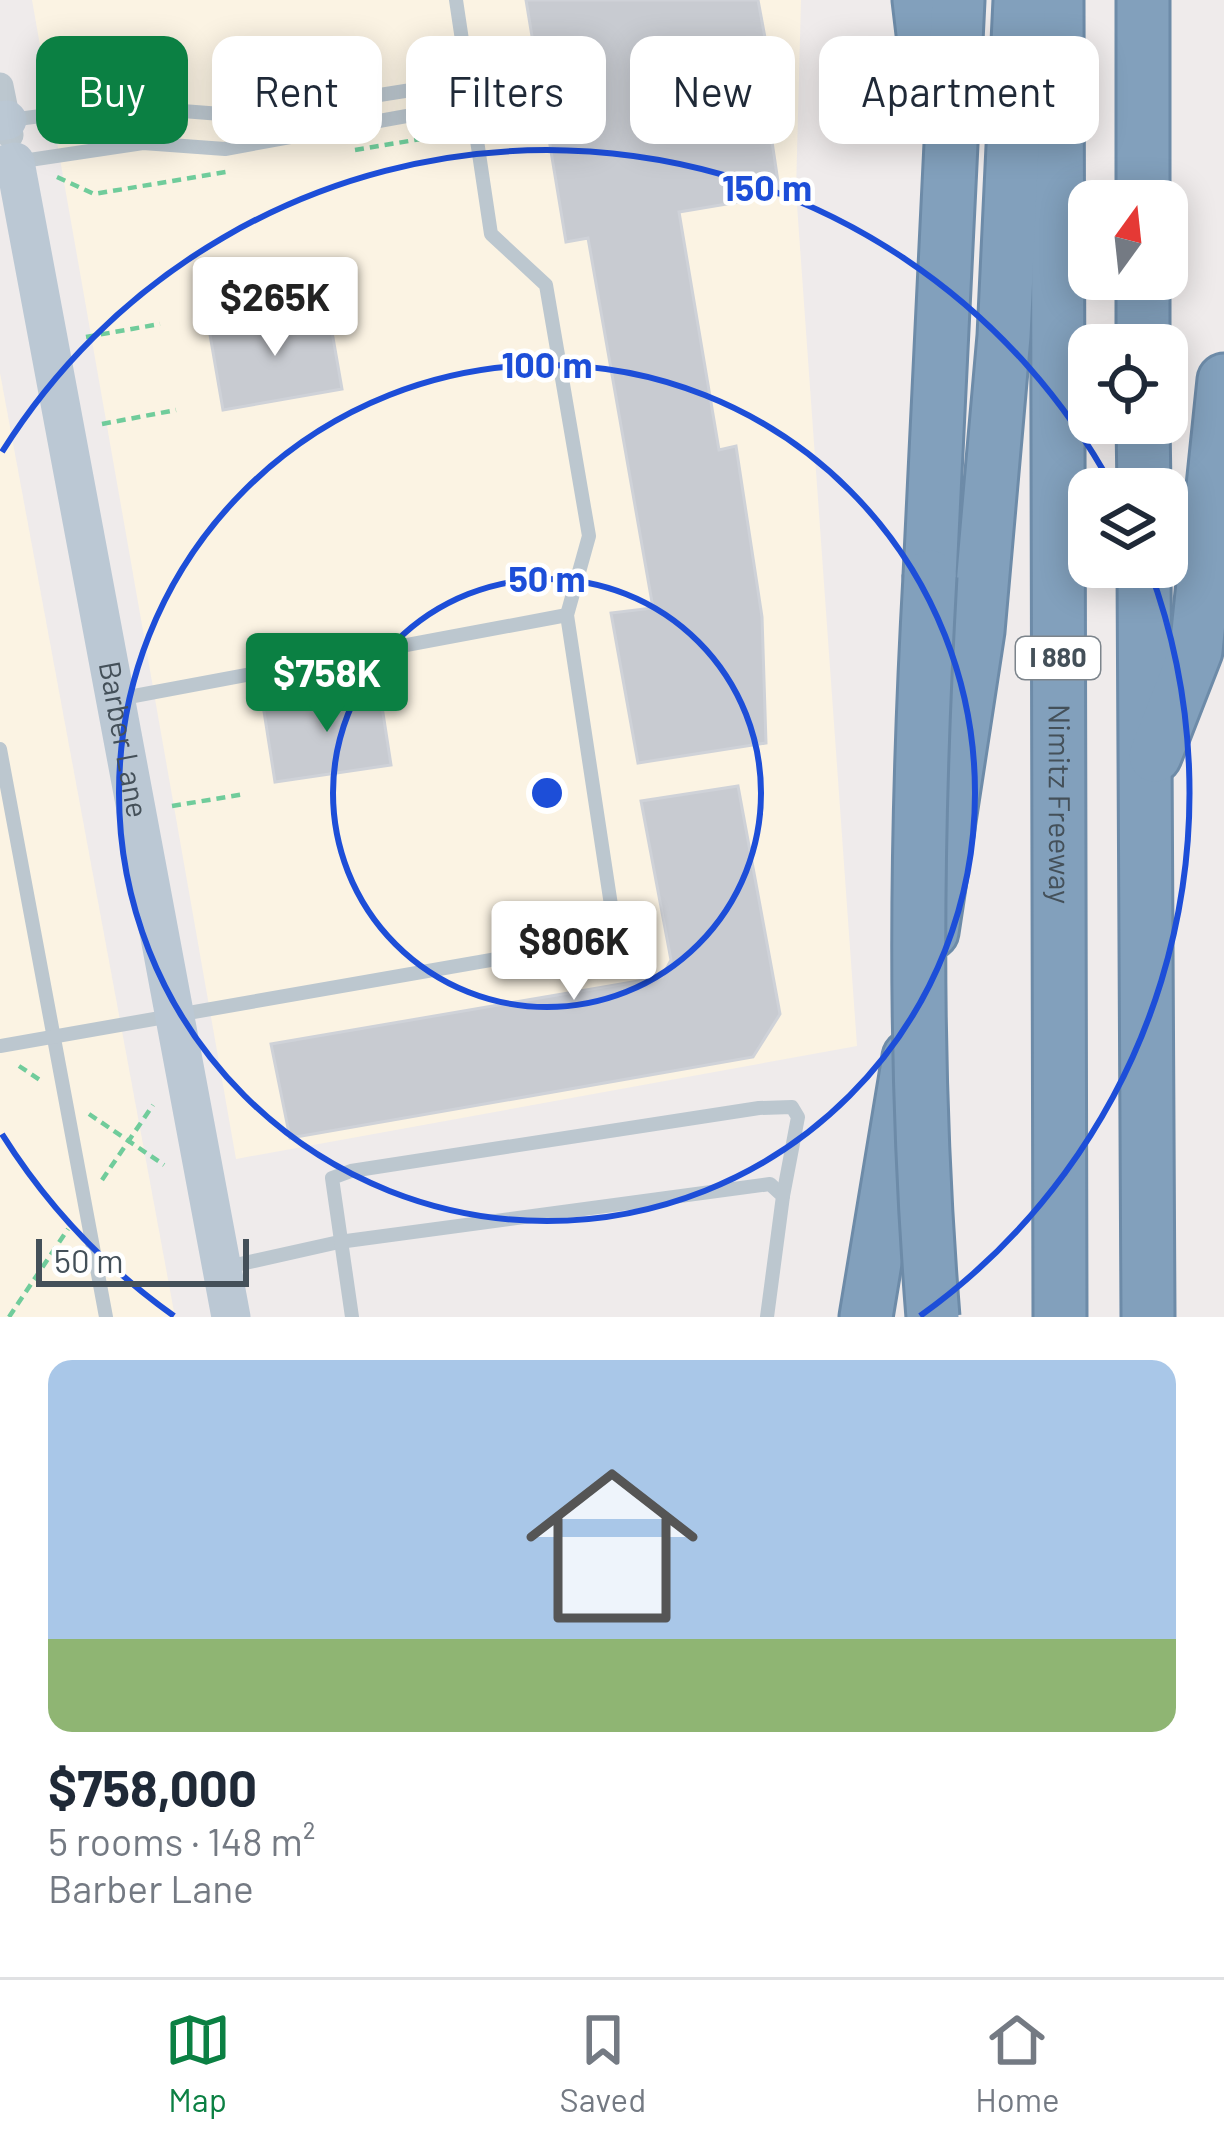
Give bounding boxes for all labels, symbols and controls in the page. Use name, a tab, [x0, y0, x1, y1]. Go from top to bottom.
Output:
chip: Buy	[36, 36, 188, 144]
chip: Rent	[212, 36, 382, 144]
chip: Filters	[406, 36, 606, 144]
chip: New	[630, 36, 795, 144]
chip: Apartment	[819, 36, 1099, 144]
text: 150 m	[722, 165, 812, 208]
north arrow	[1068, 180, 1188, 300]
map controls	[1068, 180, 1188, 588]
pin: $265K	[191, 257, 359, 359]
text: $265K	[220, 272, 330, 319]
button: locate	[1068, 324, 1188, 444]
text: 100 m	[501, 342, 593, 385]
button: layers	[1068, 468, 1188, 588]
text: 50 m	[508, 556, 586, 599]
pin: $758K	[243, 633, 411, 735]
road number: I 880	[1016, 637, 1100, 679]
text: $758K	[273, 648, 381, 695]
street label: Barber Lane	[93, 658, 157, 820]
street label: Nimitz Freeway	[1043, 704, 1079, 904]
centre of rings	[526, 772, 568, 814]
pin: $806K	[490, 901, 658, 1003]
text: $806K	[519, 916, 630, 963]
scale bar	[36, 1233, 249, 1286]
text: 50 m	[54, 1240, 124, 1280]
icon: home	[504, 1438, 720, 1654]
text: $758,000	[48, 1756, 257, 1817]
text: 5 rooms · 148 m²	[48, 1817, 315, 1864]
text: Barber Lane	[48, 1864, 254, 1911]
tab: Map	[165, 2007, 231, 2119]
tab: Saved	[560, 2007, 646, 2119]
tab: Home	[975, 2007, 1059, 2119]

